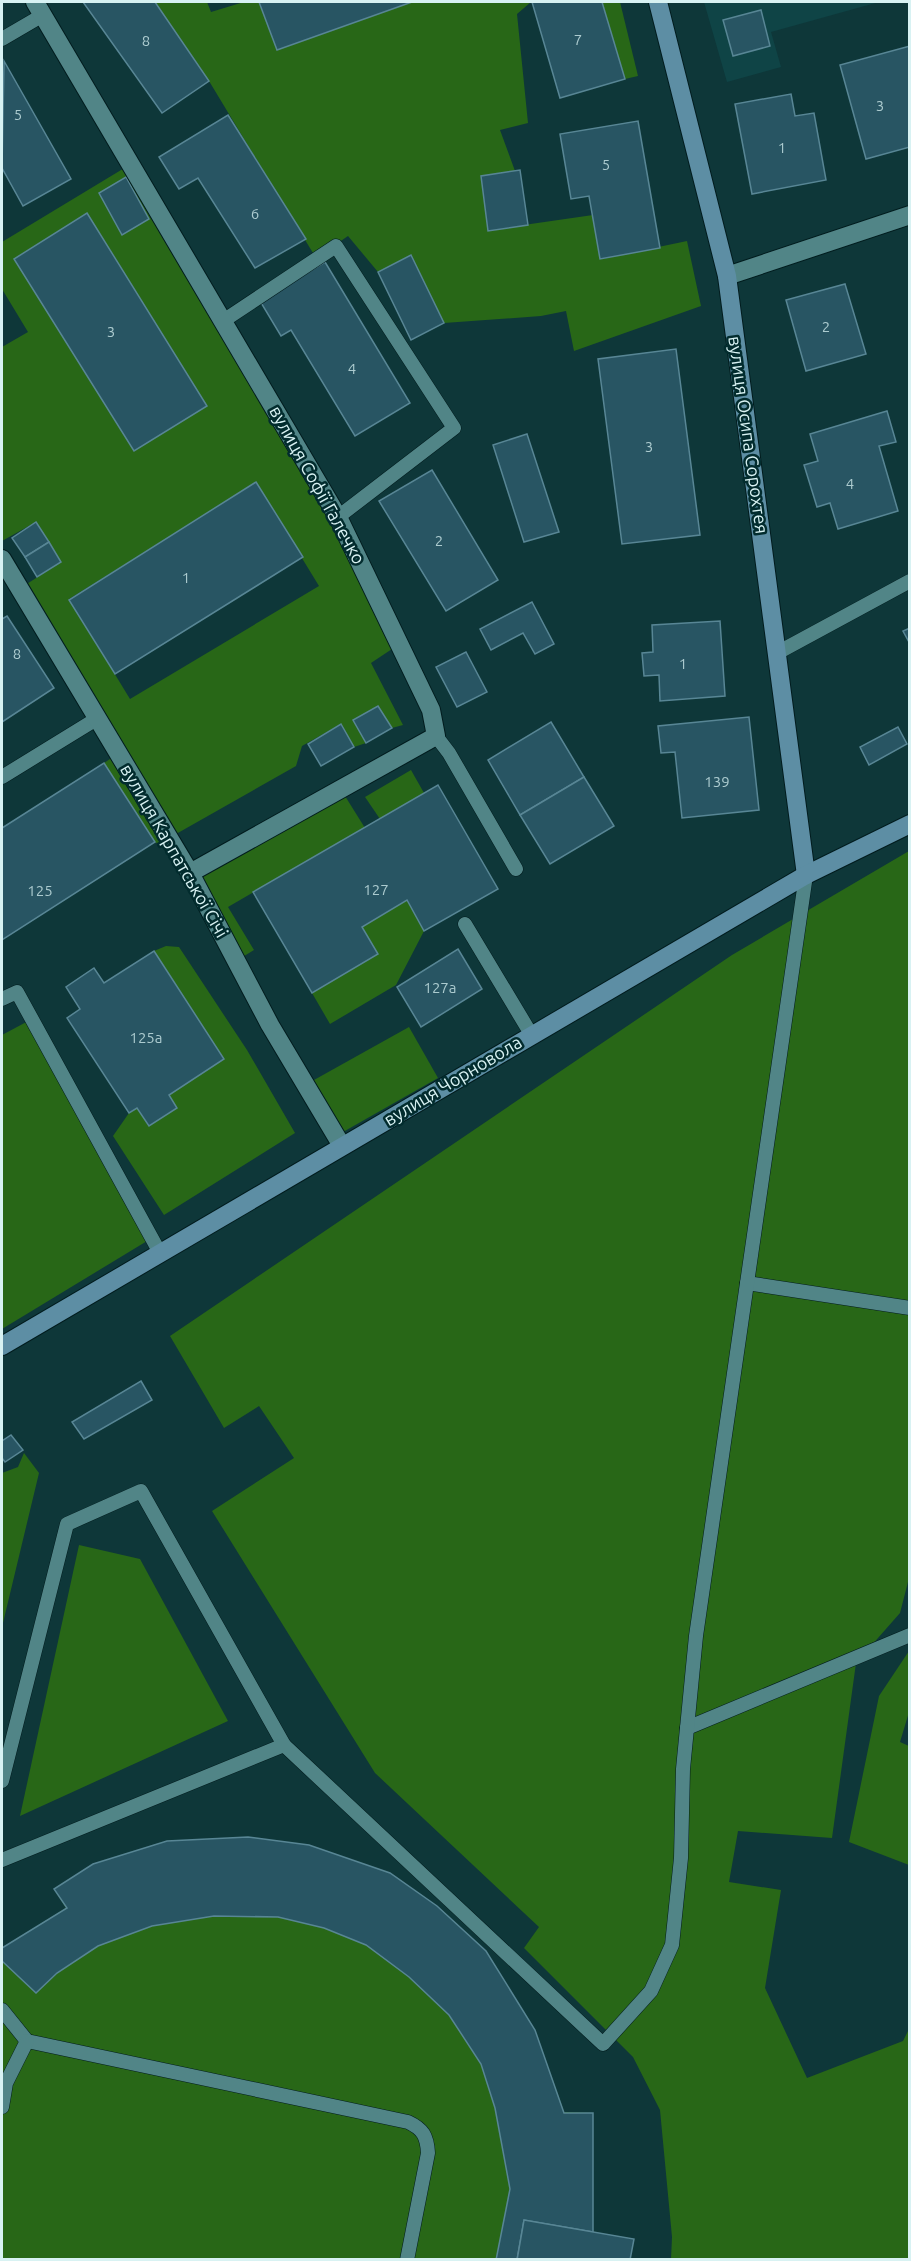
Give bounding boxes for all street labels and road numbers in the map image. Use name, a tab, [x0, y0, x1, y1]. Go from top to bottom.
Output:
street label: вулиця Осипа Сорохтея	[725, 335, 773, 535]
street label: вулиця Софії Галечко	[266, 402, 370, 567]
street label: вулиця Карпатської Січі	[117, 760, 233, 941]
street label: вулиця Чорновола	[380, 1031, 525, 1129]

